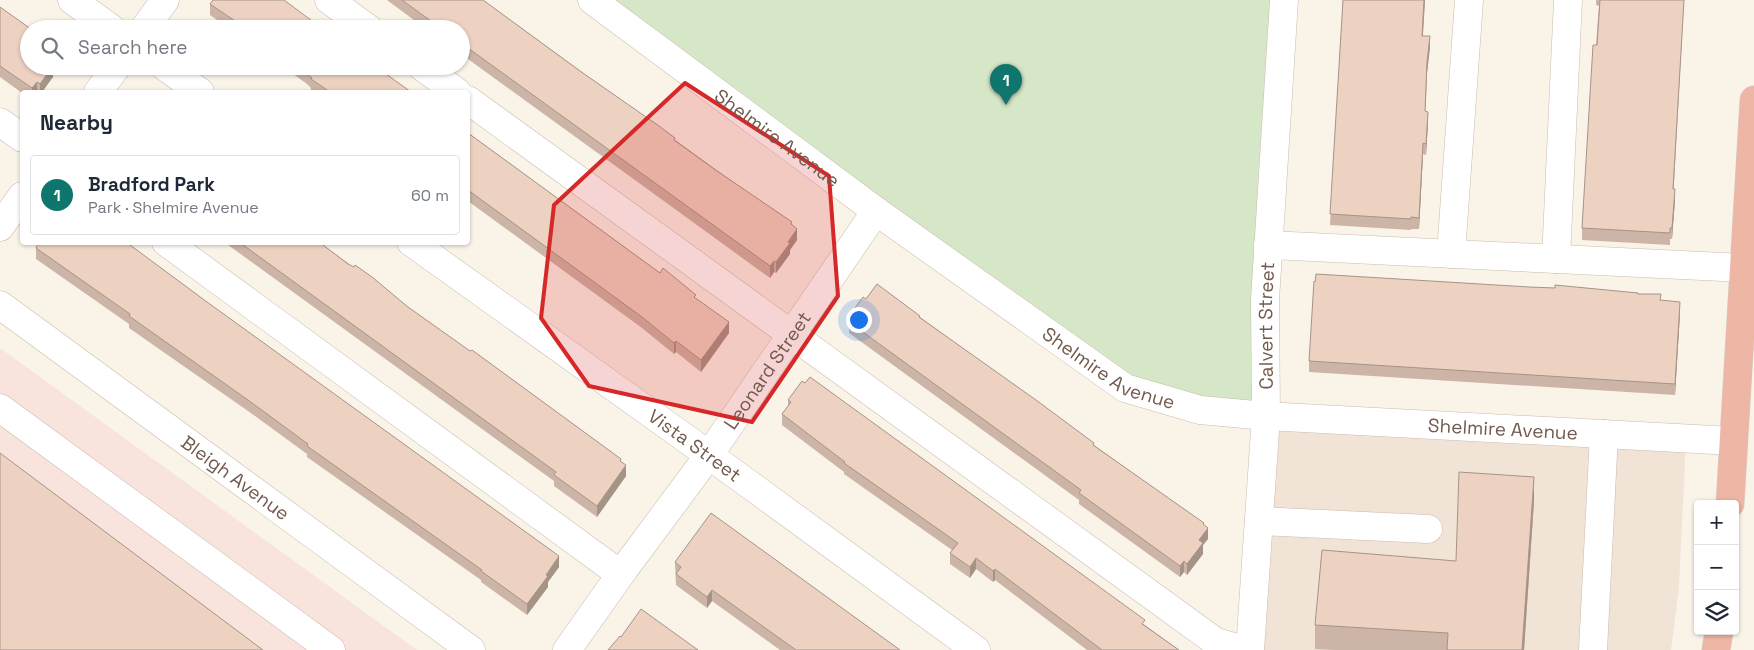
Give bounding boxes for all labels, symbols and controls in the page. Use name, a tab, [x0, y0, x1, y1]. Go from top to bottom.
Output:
search box	[20, 20, 470, 75]
icon: search	[38, 34, 66, 62]
text: Search here	[78, 35, 188, 60]
pin: 1	[990, 64, 1022, 105]
street label: Shelmire Avenue	[709, 83, 845, 193]
text: Nearby	[40, 109, 113, 136]
text: Bradford Park	[88, 172, 215, 197]
text: 1	[53, 185, 61, 206]
text: 60 m	[411, 185, 449, 206]
text: Park · Shelmire Avenue	[88, 197, 259, 218]
street label: Calvert Street	[1253, 261, 1280, 390]
street label: Leonard Street	[718, 306, 817, 434]
your location	[846, 307, 872, 333]
street label: Shelmire Avenue	[1037, 321, 1178, 415]
street label: Vista Street	[643, 404, 746, 487]
street label: Shelmire Avenue	[1427, 413, 1578, 446]
street label: Bleigh Avenue	[176, 430, 295, 526]
map controls	[1694, 500, 1739, 635]
button: +	[1694, 500, 1739, 545]
button: −	[1694, 545, 1739, 590]
button: layers	[1694, 590, 1739, 635]

